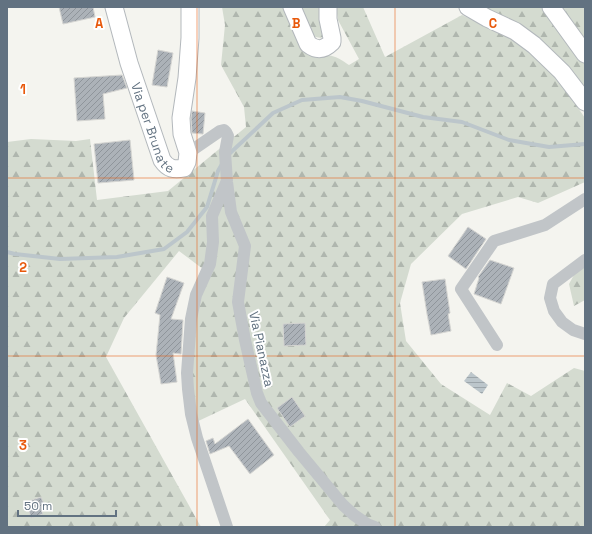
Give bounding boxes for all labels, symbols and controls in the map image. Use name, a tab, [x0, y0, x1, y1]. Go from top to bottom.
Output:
text: A	[95, 15, 104, 32]
text: B	[292, 15, 301, 32]
text: C	[489, 15, 497, 32]
street label: Via per Brunate	[127, 80, 177, 177]
text: 1	[20, 81, 26, 98]
text: 2	[19, 259, 27, 276]
street label: Via Pianazza	[245, 310, 278, 389]
text: 3	[19, 437, 27, 454]
scale bar	[18, 492, 116, 518]
text: 50 m	[24, 498, 52, 514]

